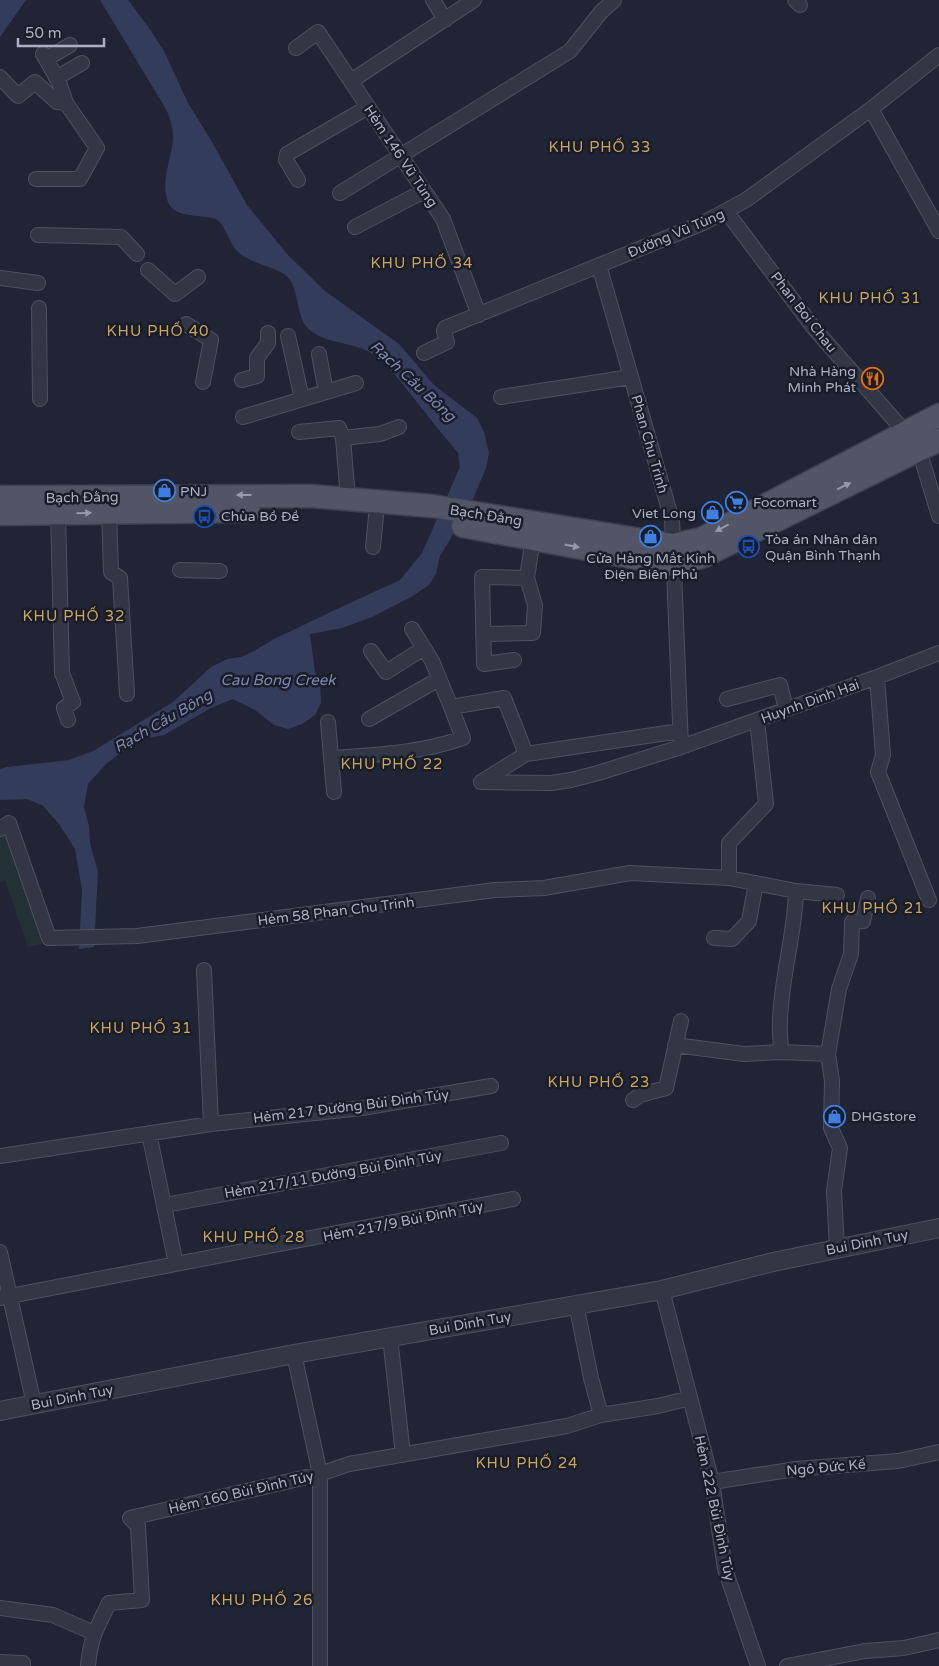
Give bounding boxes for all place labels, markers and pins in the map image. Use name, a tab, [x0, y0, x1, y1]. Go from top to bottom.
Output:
place label: Nhà Hàng Minh Phát	[788, 363, 857, 396]
restaurant icon: Nhà Hàng Minh Phát	[860, 367, 884, 391]
shop icon: PNJ	[152, 479, 176, 503]
place label: PNJ	[180, 483, 207, 500]
supermarket icon: Focomart	[725, 490, 749, 514]
place label: Focomart	[753, 494, 817, 511]
shop icon: Viet Long	[700, 501, 724, 525]
bus stop icon: Chùa Bồ Đề	[193, 504, 217, 528]
place label: Viet Long	[632, 505, 696, 522]
place label: Chùa Bồ Đề	[221, 508, 299, 525]
shop icon: Cửa Hàng Mắt Kính Điện Biên Phủ	[639, 524, 663, 548]
place label: Tòa án Nhân dân Quận Bình Thạnh	[765, 531, 880, 564]
bus stop icon: Tòa án Nhân dân Quận Bình Thạnh	[737, 535, 761, 559]
place label: Cửa Hàng Mắt Kính Điện Biên Phủ	[586, 550, 716, 583]
shop icon: DHGstore	[823, 1104, 847, 1128]
place label: DHGstore	[851, 1108, 916, 1125]

